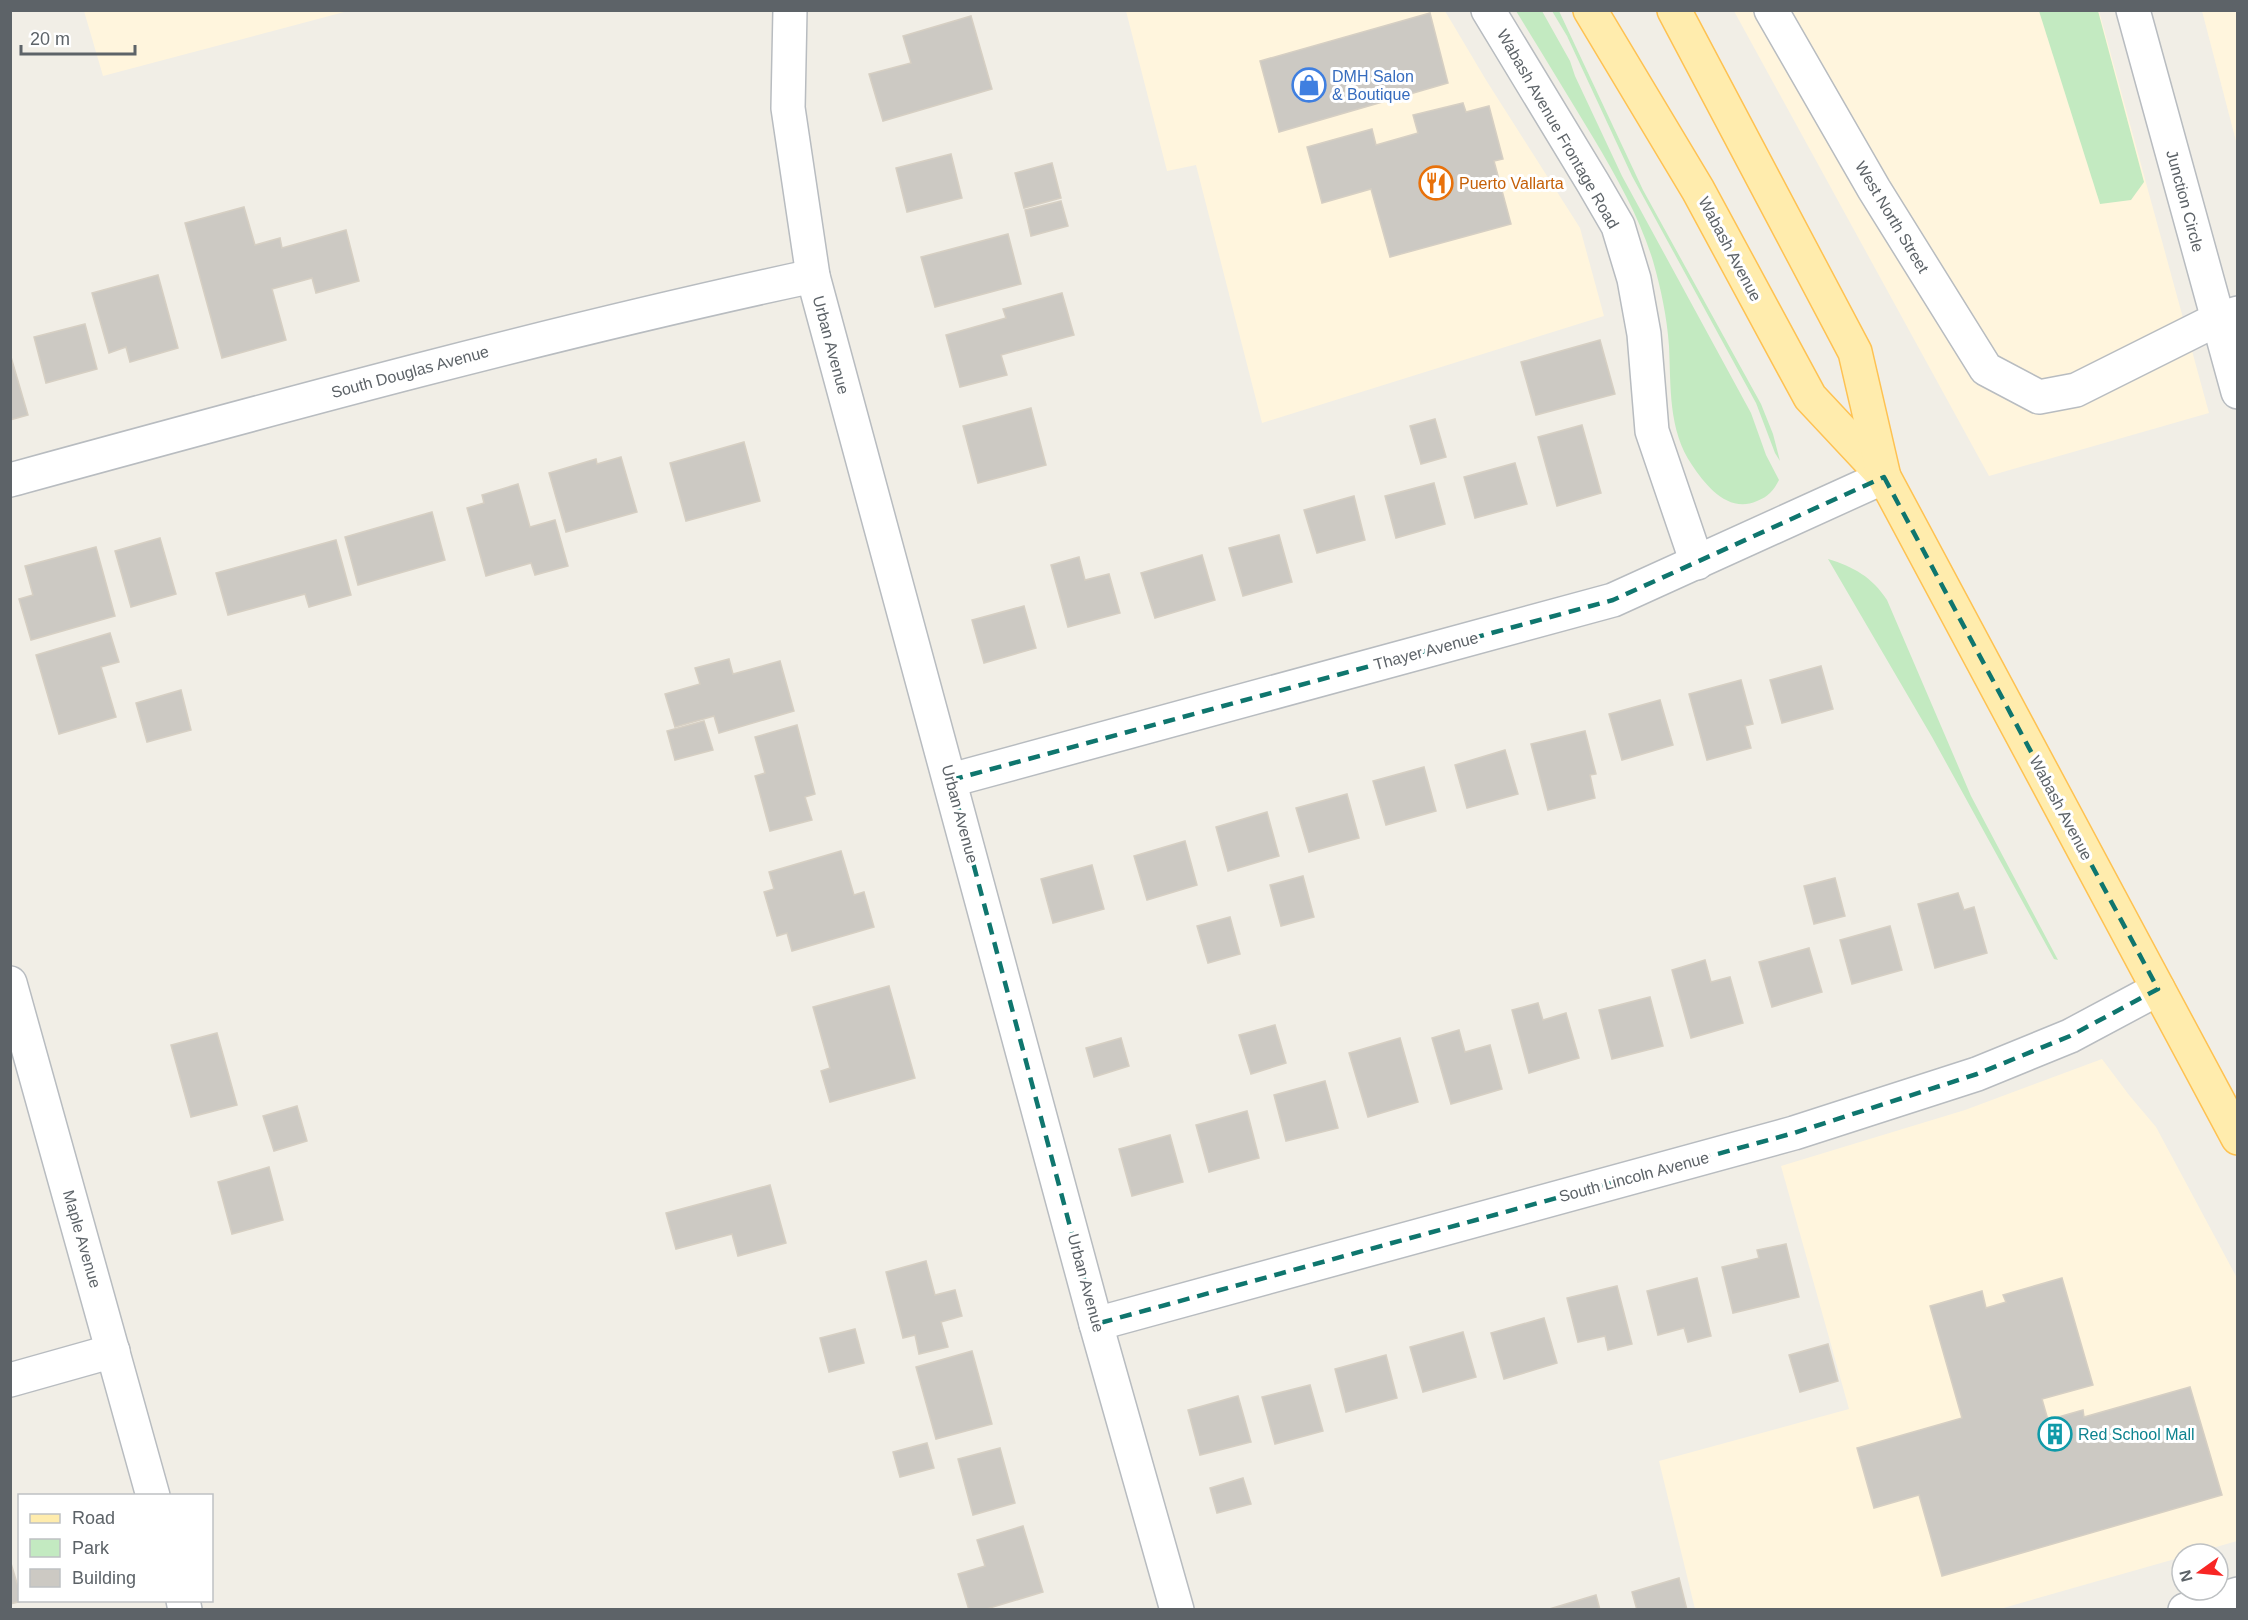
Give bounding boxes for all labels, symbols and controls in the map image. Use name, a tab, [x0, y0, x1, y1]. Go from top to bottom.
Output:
scale bar	[21, 18, 135, 56]
street label: Wabash Avenue Frontage Road	[1494, 27, 1622, 231]
text: 20 m	[30, 29, 70, 49]
shop icon: DMH Salon & Boutique	[1291, 67, 1327, 103]
place label: DMH Salon & Boutique	[1332, 68, 1414, 103]
street label: Junction Circle	[2163, 148, 2207, 254]
street label: West North Street	[1852, 158, 1932, 276]
restaurant icon: Puerto Vallarta	[1418, 165, 1454, 201]
place label: Puerto Vallarta	[1459, 175, 1564, 192]
street label: Wabash Avenue	[1695, 194, 1765, 304]
street label: Urban Avenue	[810, 294, 852, 396]
street label: South Douglas Avenue	[329, 343, 491, 401]
street label: Thayer Avenue	[1372, 629, 1480, 673]
street label: Wabash Avenue	[2026, 753, 2096, 863]
street label: Urban Avenue	[939, 763, 981, 865]
street label: South Lincoln Avenue	[1557, 1149, 1711, 1205]
street label: Maple Avenue	[60, 1188, 104, 1290]
street label: Urban Avenue	[1065, 1232, 1107, 1334]
building icon: Red School Mall	[2037, 1416, 2073, 1452]
place label: Red School Mall	[2078, 1426, 2195, 1443]
legend	[18, 1494, 213, 1602]
text: Road	[72, 1508, 115, 1528]
text: Park	[72, 1538, 110, 1558]
north arrow	[2170, 1542, 2230, 1602]
text: Building	[72, 1568, 136, 1588]
text: N	[2176, 1568, 2196, 1584]

